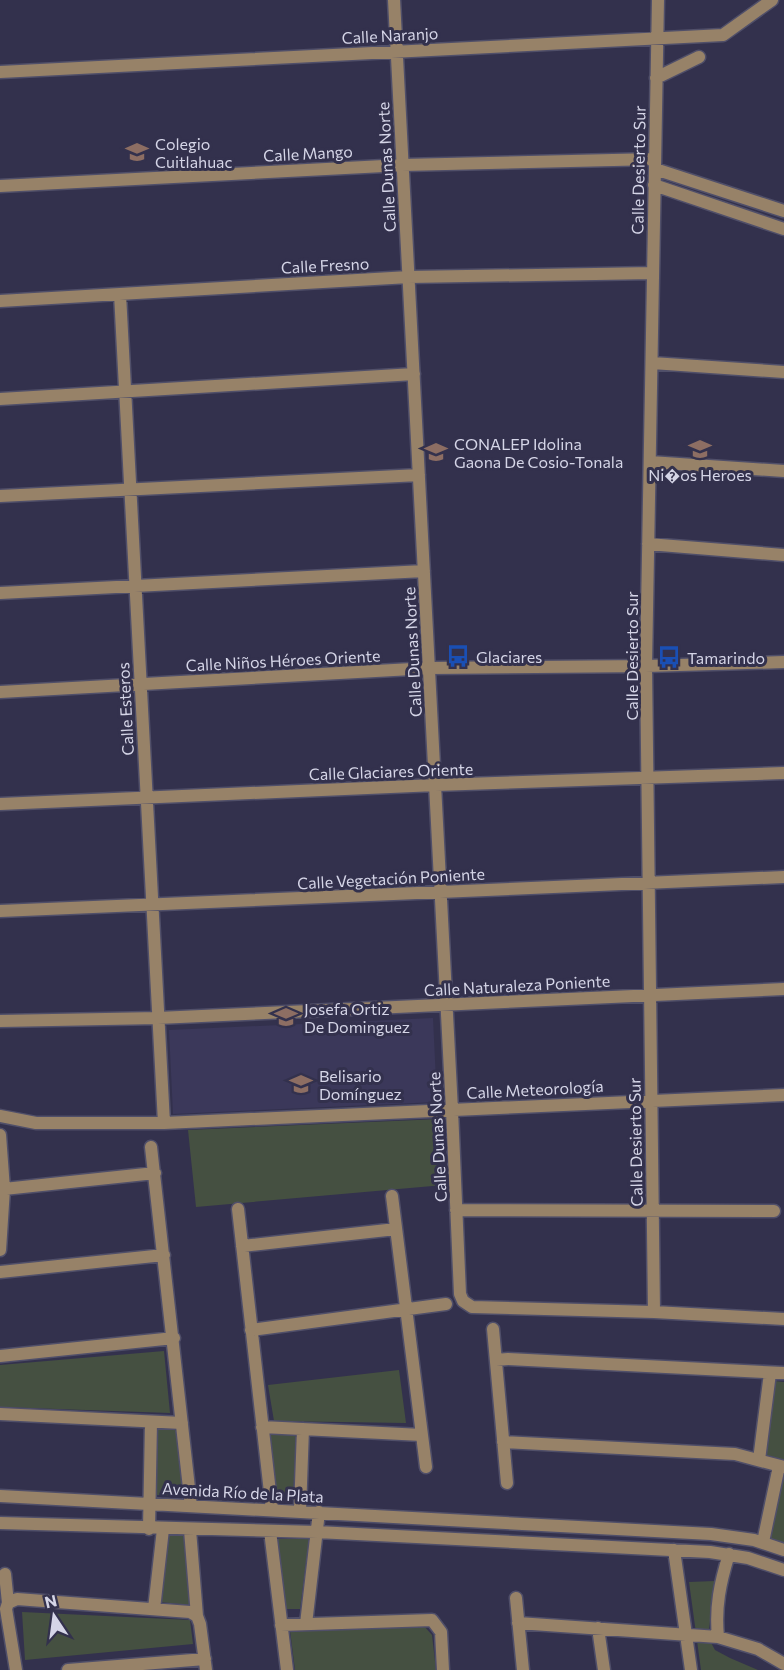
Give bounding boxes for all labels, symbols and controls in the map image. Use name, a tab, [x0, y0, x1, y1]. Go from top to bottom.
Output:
street label: Calle Naranjo	[341, 23, 439, 47]
street label: Calle Dunas Norte	[373, 101, 399, 233]
street label: Calle Desierto Sur	[627, 105, 649, 235]
place label: Colegio Cuitlahuac	[155, 134, 232, 171]
school or university icon: Colegio Cuitlahuac	[124, 139, 150, 165]
street label: Calle Mango	[263, 141, 353, 165]
street label: Calle Fresno	[280, 253, 370, 277]
place label: CONALEP Idolina Gaona De Cosio-Tonala	[454, 434, 623, 471]
school or university icon: Ni�os Heroes	[687, 436, 713, 462]
school or university icon: CONALEP Idolina Gaona De Cosio-Tonala	[423, 439, 449, 465]
place label: Ni�os Heroes	[648, 465, 752, 484]
street label: Calle Dunas Norte	[399, 586, 425, 718]
street label: Calle Desierto Sur	[622, 591, 641, 721]
bus stop icon: Glaciares	[445, 643, 471, 669]
bus stop icon: Tamarindo	[656, 644, 682, 670]
street label: Calle Niños Héroes Oriente	[185, 645, 381, 675]
place label: Glaciares	[476, 647, 542, 666]
place label: Tamarindo	[687, 648, 765, 667]
street label: Calle Esteros	[113, 662, 137, 756]
street label: Calle Glaciares Oriente	[308, 759, 474, 783]
street label: Calle Vegetación Poniente	[297, 864, 485, 892]
street label: Calle Naturaleza Poniente	[423, 971, 611, 999]
place label: Josefa Ortiz De Dominguez	[304, 999, 410, 1036]
school or university icon: Josefa Ortiz De Dominguez	[273, 1004, 299, 1030]
place label: Belisario Domínguez	[319, 1066, 402, 1103]
school or university icon: Belisario Domínguez	[288, 1071, 314, 1097]
street label: Calle Dunas Norte	[424, 1071, 450, 1203]
street label: Calle Meteorología	[466, 1076, 604, 1102]
street label: Calle Desierto Sur	[624, 1077, 646, 1207]
street label: Avenida Río de la Plata	[162, 1478, 324, 1506]
north arrow	[24, 1586, 84, 1646]
text: N	[43, 1590, 58, 1612]

